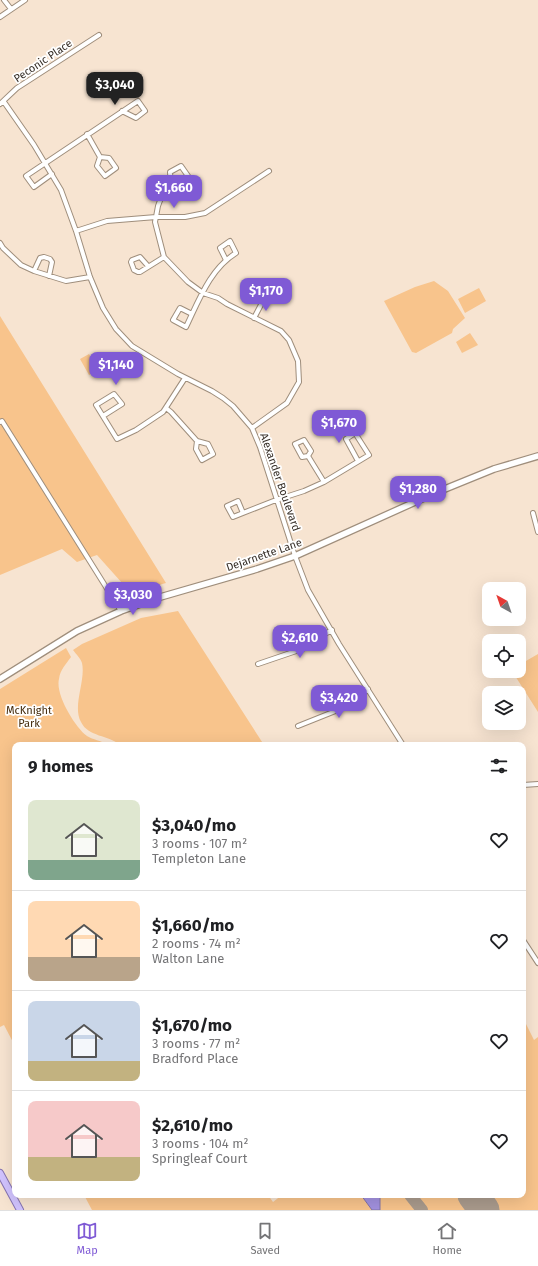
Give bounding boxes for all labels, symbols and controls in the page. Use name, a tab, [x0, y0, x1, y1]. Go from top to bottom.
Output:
street label: Peconic Place	[11, 37, 75, 85]
pin: $3,040	[82, 72, 148, 106]
text: $3,040	[95, 77, 135, 92]
pin: $1,660	[141, 175, 207, 209]
text: $1,660	[155, 180, 193, 195]
pin: $1,170	[233, 278, 299, 312]
text: $1,170	[249, 283, 283, 298]
pin: $1,140	[83, 352, 149, 386]
text: $1,140	[98, 357, 134, 372]
pin: $1,670	[306, 410, 372, 444]
text: $1,670	[321, 415, 357, 430]
street label: Alexander Boulevard	[257, 431, 303, 533]
pin: $1,280	[385, 476, 451, 510]
text: $1,280	[399, 481, 437, 496]
street label: Dejarnette Lane	[224, 536, 304, 574]
pin: $3,030	[100, 582, 166, 616]
north arrow	[482, 582, 526, 626]
map controls	[482, 582, 526, 730]
text: $3,030	[114, 587, 152, 602]
pin: $2,610	[267, 625, 333, 659]
text: $2,610	[282, 630, 318, 645]
button: locate	[482, 634, 526, 678]
pin: $3,420	[306, 685, 372, 719]
button: layers	[482, 686, 526, 730]
text: $3,420	[320, 690, 358, 705]
park label: McKnight Park	[6, 704, 52, 730]
icon: filters	[488, 755, 510, 777]
text: 9 homes	[28, 756, 93, 777]
text: $3,040/mo	[152, 815, 236, 836]
icon: home	[60, 816, 108, 864]
icon: heart	[488, 829, 510, 851]
text: 3 rooms · 107 m²	[152, 836, 247, 851]
text: Templeton Lane	[152, 851, 246, 866]
text: $1,660/mo	[152, 915, 234, 936]
icon: home	[60, 917, 108, 965]
icon: heart	[488, 930, 510, 952]
text: 2 rooms · 74 m²	[152, 936, 241, 951]
text: Walton Lane	[152, 951, 224, 966]
text: $1,670/mo	[152, 1015, 232, 1036]
icon: home	[60, 1017, 108, 1065]
icon: heart	[488, 1030, 510, 1052]
text: 3 rooms · 77 m²	[152, 1036, 240, 1051]
text: Bradford Place	[152, 1051, 238, 1066]
text: $2,610/mo	[152, 1115, 233, 1136]
icon: home	[60, 1117, 108, 1165]
icon: heart	[488, 1130, 510, 1152]
text: 3 rooms · 104 m²	[152, 1136, 249, 1151]
text: Springleaf Court	[152, 1151, 247, 1166]
tab: Map	[76, 1220, 98, 1257]
tab: Saved	[250, 1220, 280, 1257]
tab: Home	[433, 1220, 462, 1257]

